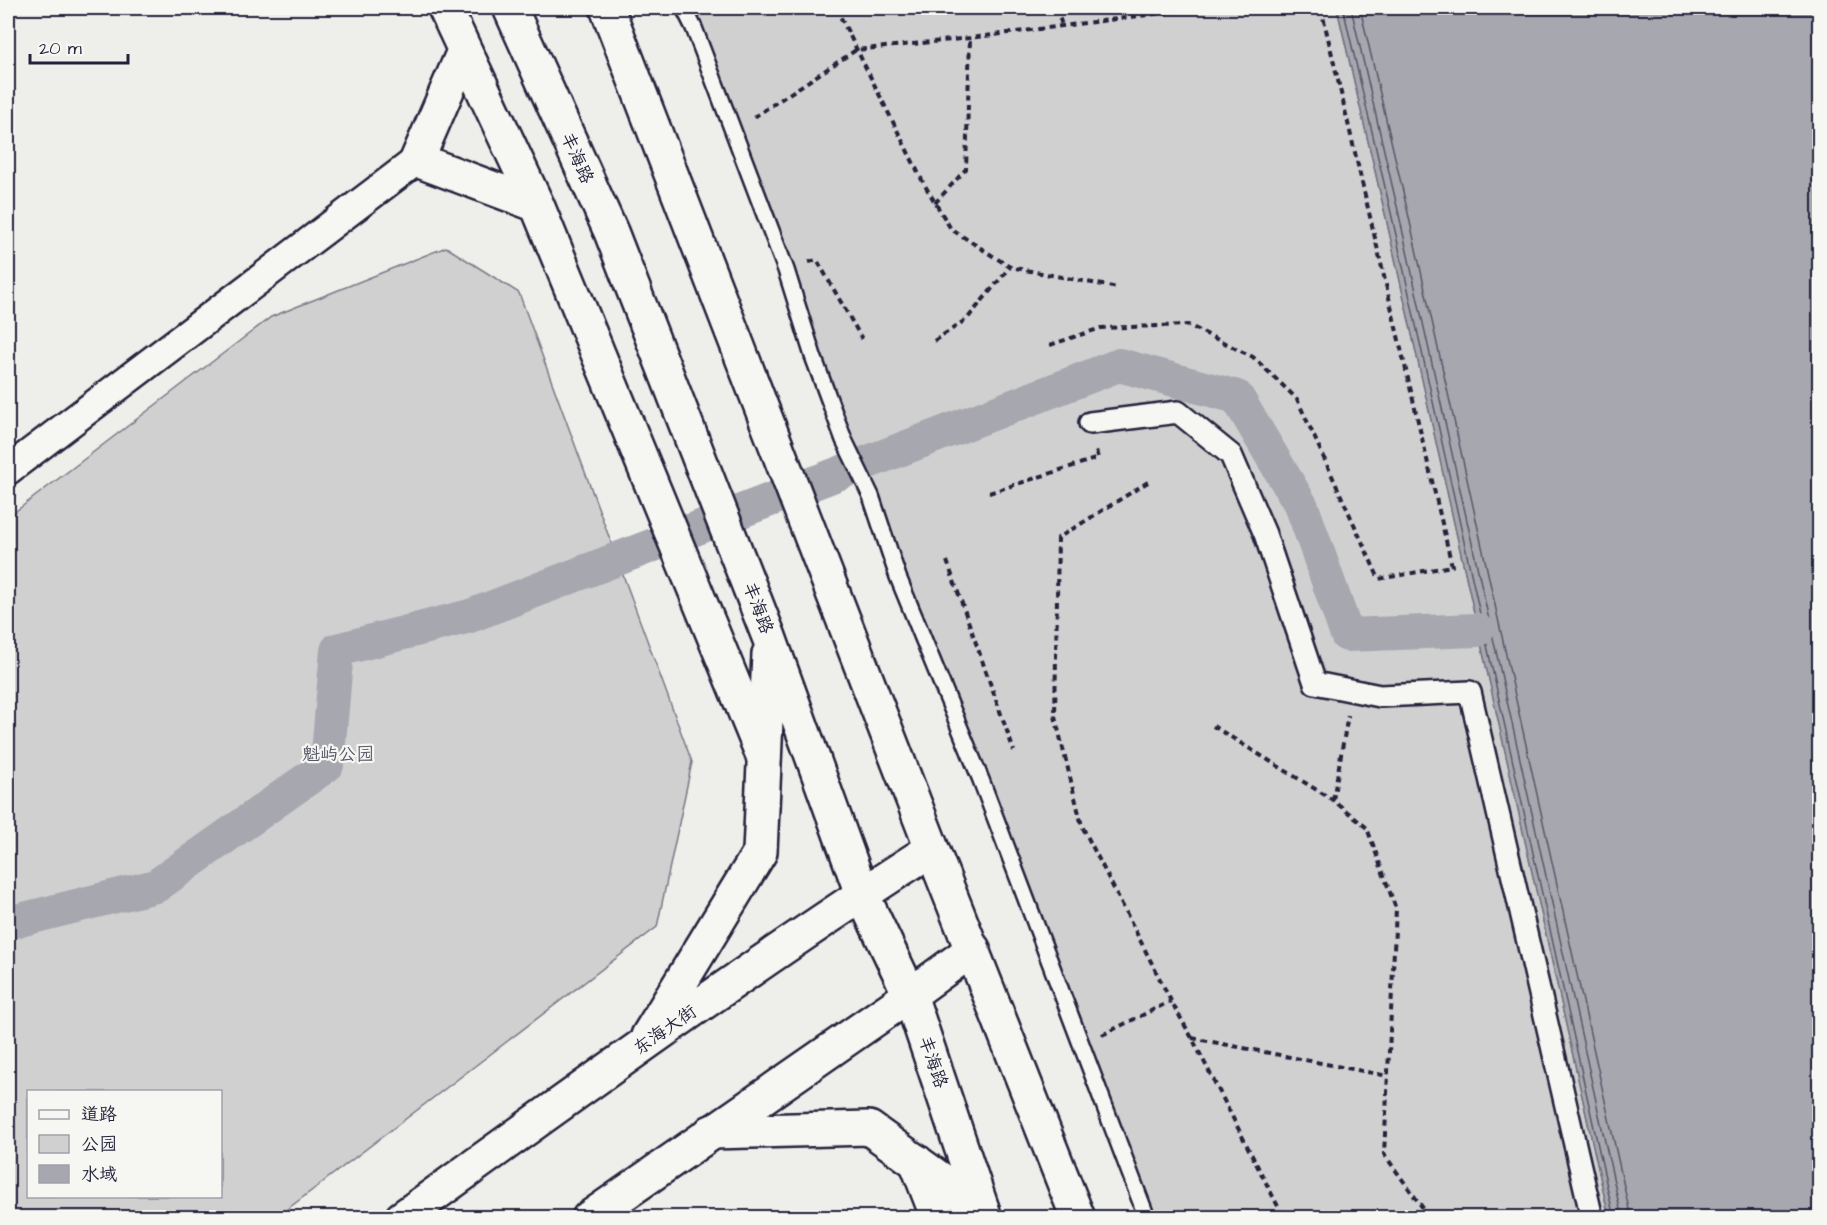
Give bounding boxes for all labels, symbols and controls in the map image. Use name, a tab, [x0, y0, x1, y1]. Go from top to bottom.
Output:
scale bar	[30, 27, 128, 65]
text: 20 m	[39, 36, 82, 61]
street label: 丰海路	[555, 128, 599, 188]
street label: 丰海路	[737, 578, 779, 638]
park label: 魁屿公园	[302, 742, 374, 767]
street label: 东海大街	[628, 999, 702, 1061]
street label: 丰海路	[912, 1032, 954, 1092]
legend	[27, 1090, 222, 1198]
text: 道路	[81, 1102, 117, 1127]
text: 公园	[81, 1132, 117, 1157]
text: 水域	[81, 1162, 117, 1187]

